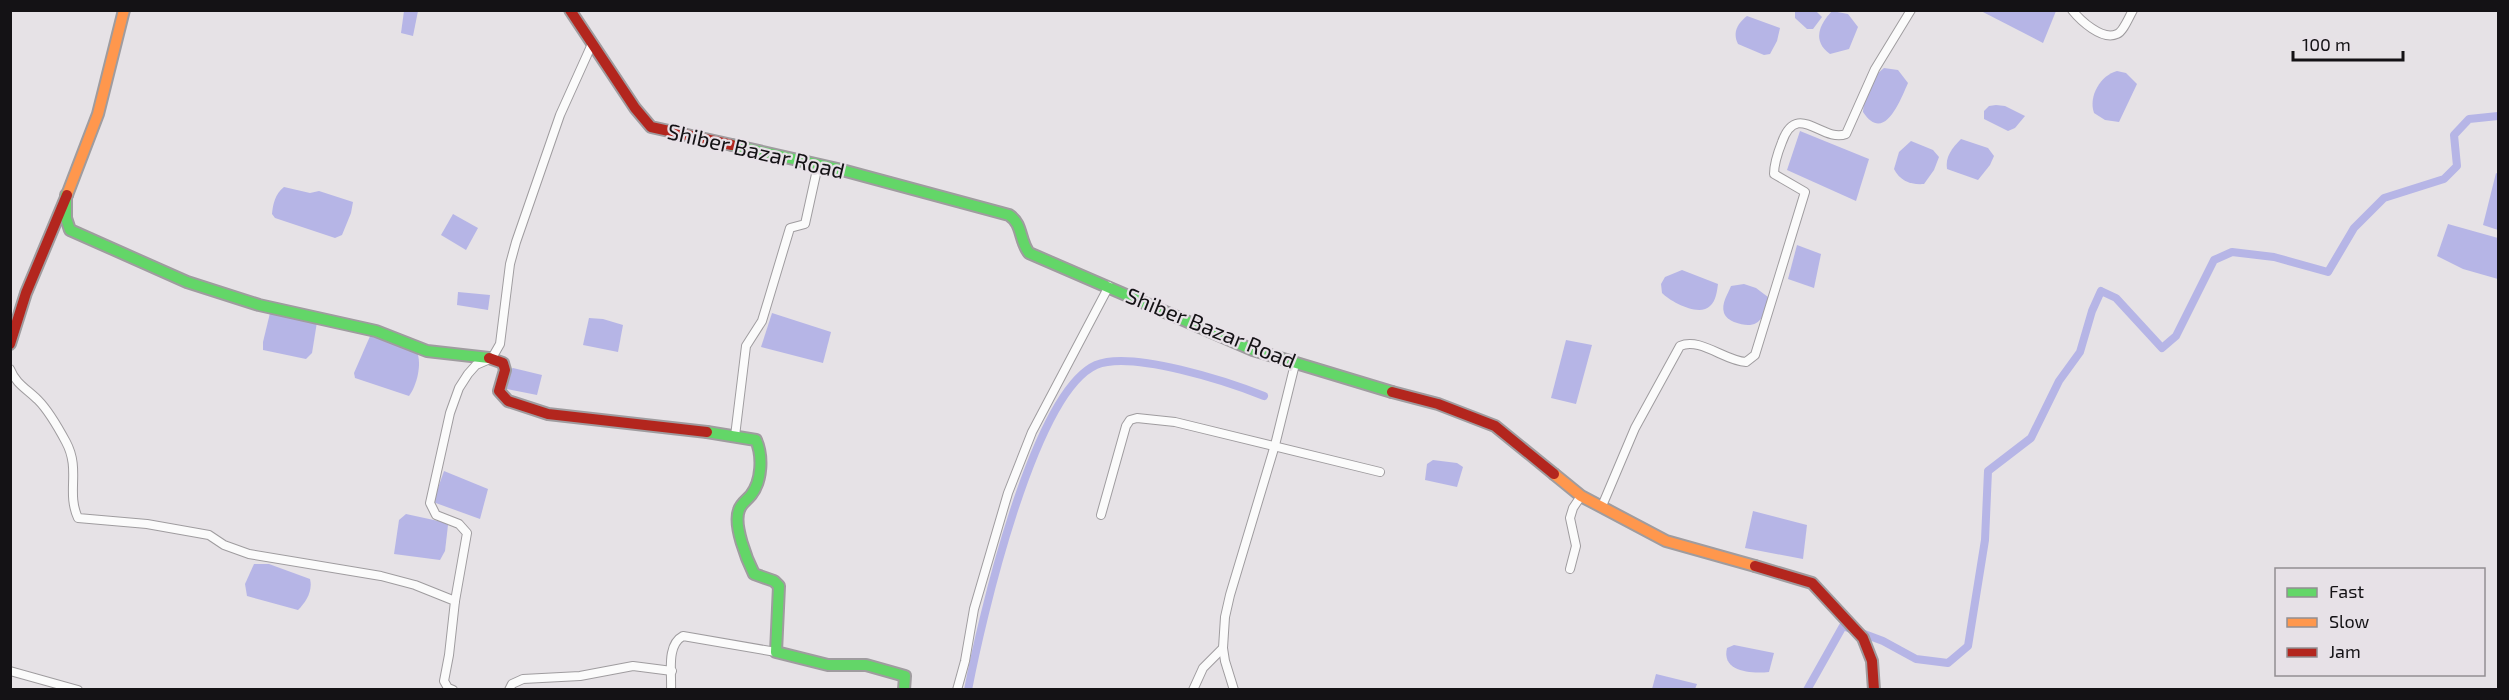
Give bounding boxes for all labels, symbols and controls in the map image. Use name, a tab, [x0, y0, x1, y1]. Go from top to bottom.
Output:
scale bar	[2293, 24, 2402, 62]
text: 100 m	[2302, 33, 2351, 55]
street label: Shiber Bazar Road	[665, 117, 847, 183]
street label: Shiber Bazar Road	[1123, 281, 1300, 373]
legend	[2275, 568, 2485, 676]
text: Fast	[2329, 580, 2364, 602]
text: Slow	[2329, 610, 2370, 632]
text: Jam	[2329, 640, 2361, 662]

